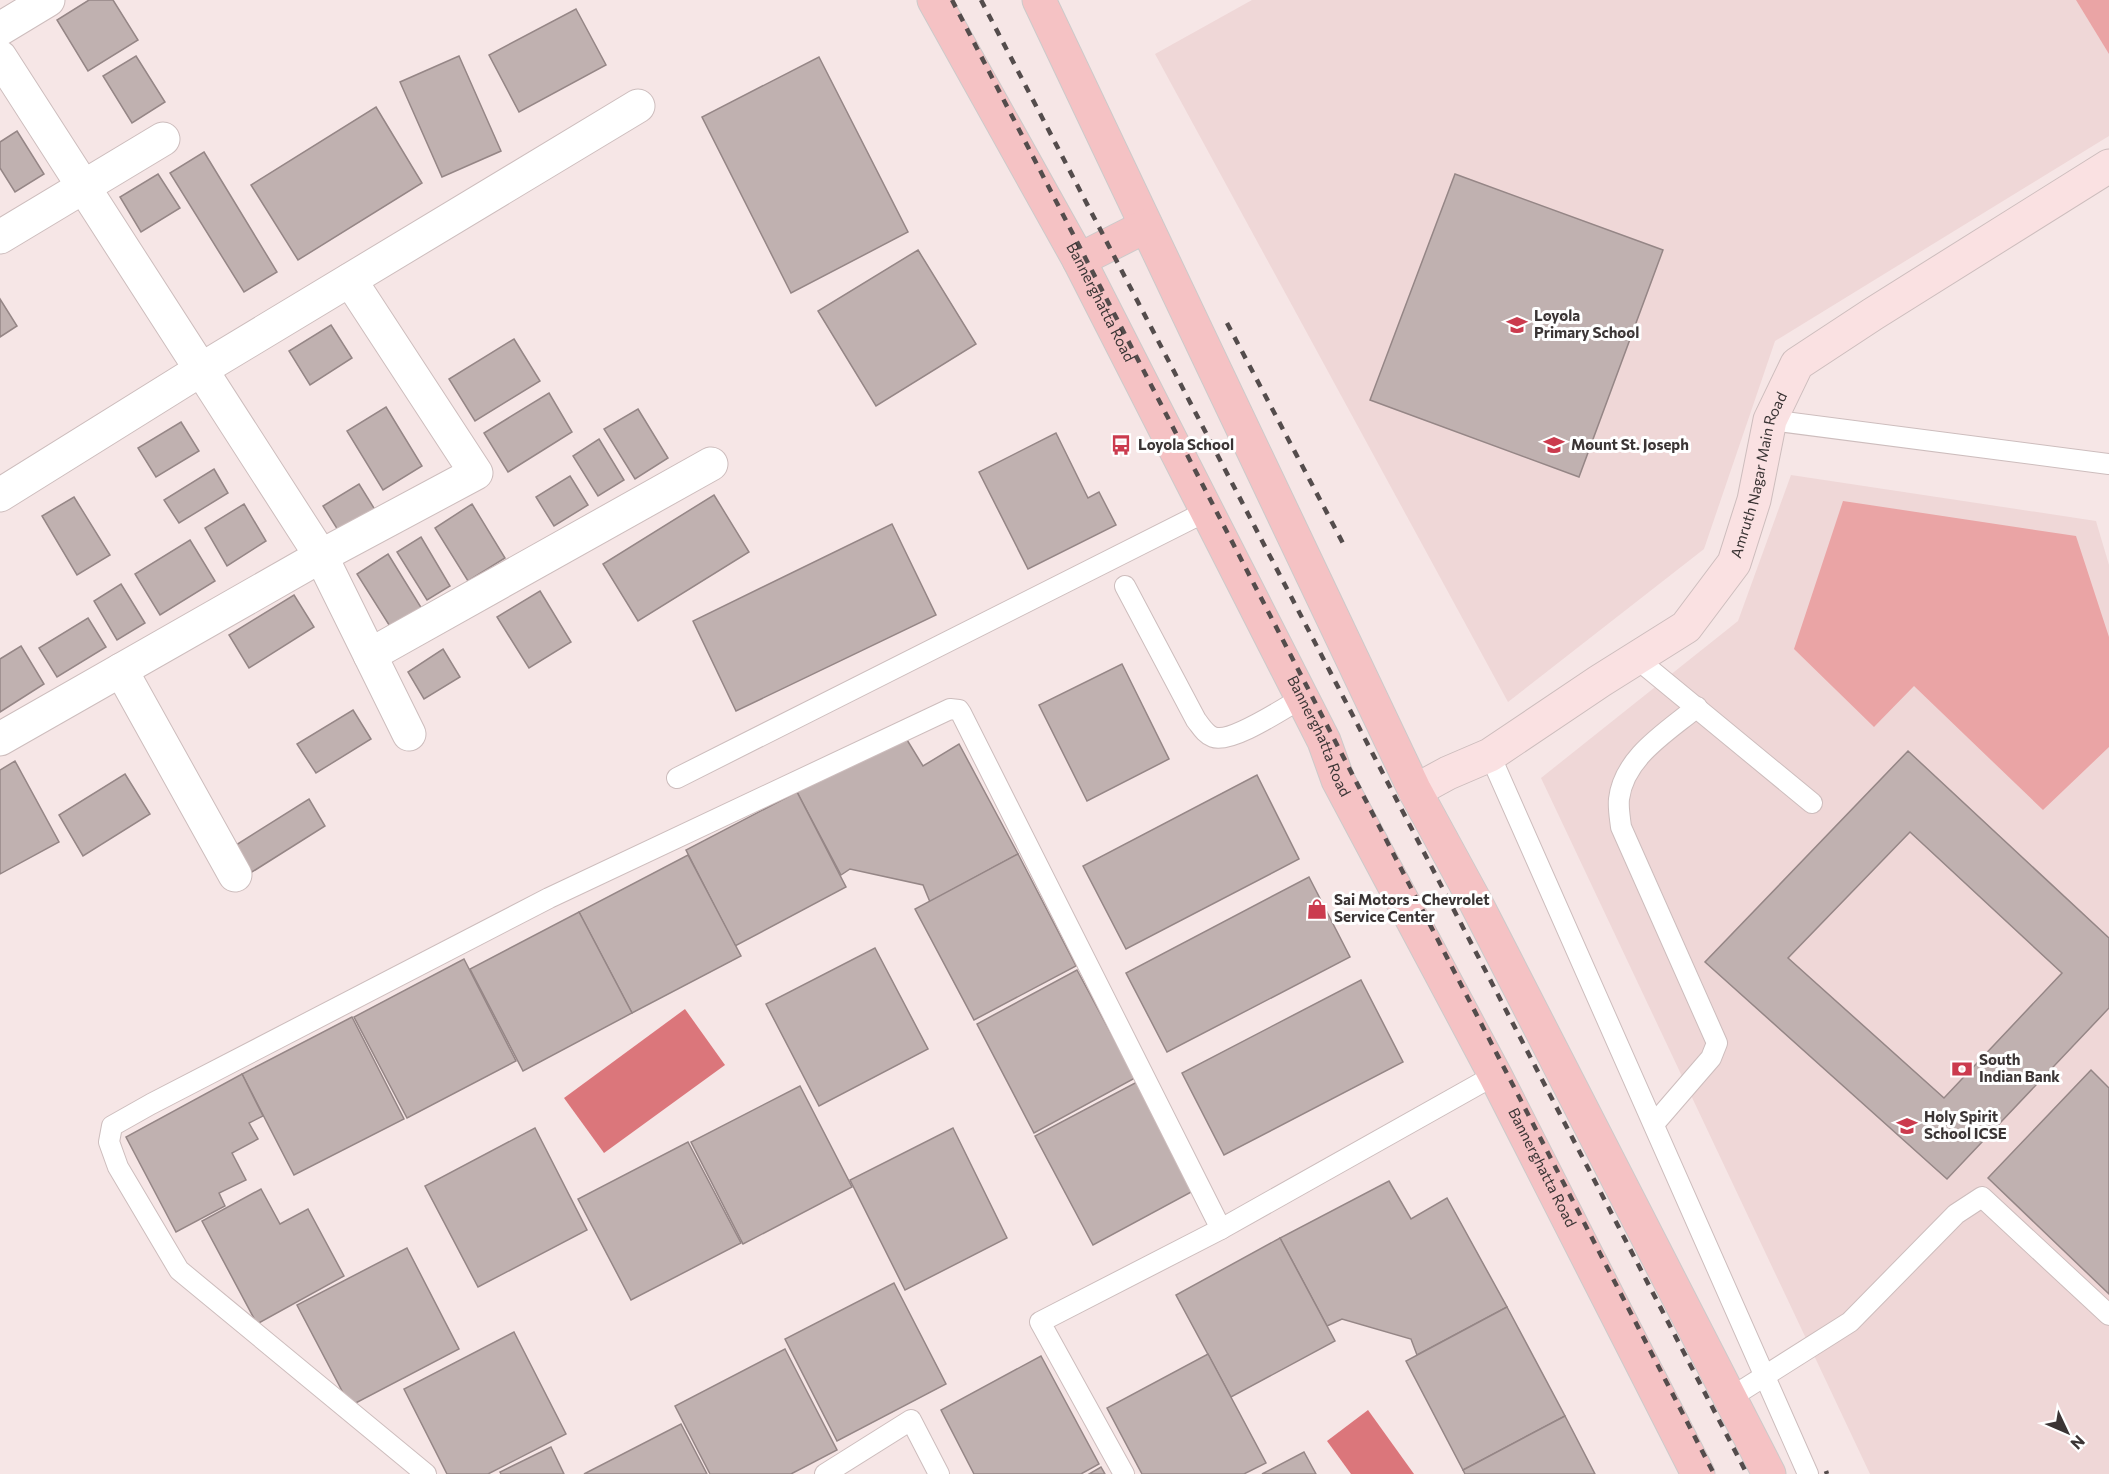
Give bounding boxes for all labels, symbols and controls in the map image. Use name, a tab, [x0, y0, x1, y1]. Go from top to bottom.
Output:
street label: Bannerghatta Road	[1063, 239, 1139, 364]
place label: Loyola Primary School	[1534, 306, 1639, 341]
school or university icon: Loyola Primary School	[1505, 313, 1529, 337]
street label: Amruth Nagar Main Road	[1726, 389, 1790, 560]
bus stop icon: Loyola School	[1109, 433, 1133, 457]
school or university icon: Mount St. Joseph	[1542, 433, 1566, 457]
place label: Loyola School	[1138, 435, 1234, 453]
place label: Mount St. Joseph	[1571, 435, 1689, 453]
street label: Bannerghatta Road	[1284, 672, 1355, 799]
place label: Sai Motors - Chevrolet Service Center	[1334, 890, 1490, 925]
shop icon: Sai Motors - Chevrolet Service Center	[1305, 897, 1329, 921]
place label: South Indian Bank	[1979, 1050, 2060, 1085]
bank icon: South Indian Bank	[1950, 1057, 1974, 1081]
street label: Bannerghatta Road	[1505, 1104, 1581, 1230]
place label: Holy Spirit School ICSE	[1924, 1107, 2007, 1142]
school or university icon: Holy Spirit School ICSE	[1895, 1114, 1919, 1138]
north arrow	[2037, 1402, 2097, 1462]
text: N	[2067, 1432, 2089, 1454]

